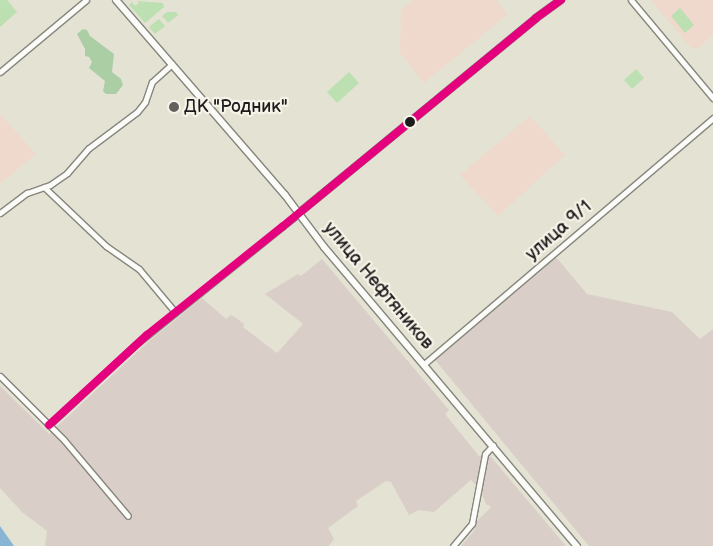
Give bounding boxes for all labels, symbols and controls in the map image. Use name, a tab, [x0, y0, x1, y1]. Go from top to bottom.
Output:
place label: ДК "Родник"	[184, 96, 288, 118]
marker: ДК "Родник"	[168, 101, 180, 113]
unlabelled marker	[405, 117, 415, 127]
street label: улица 9/1	[522, 197, 596, 265]
street label: улица Нефтяников	[318, 218, 438, 354]

